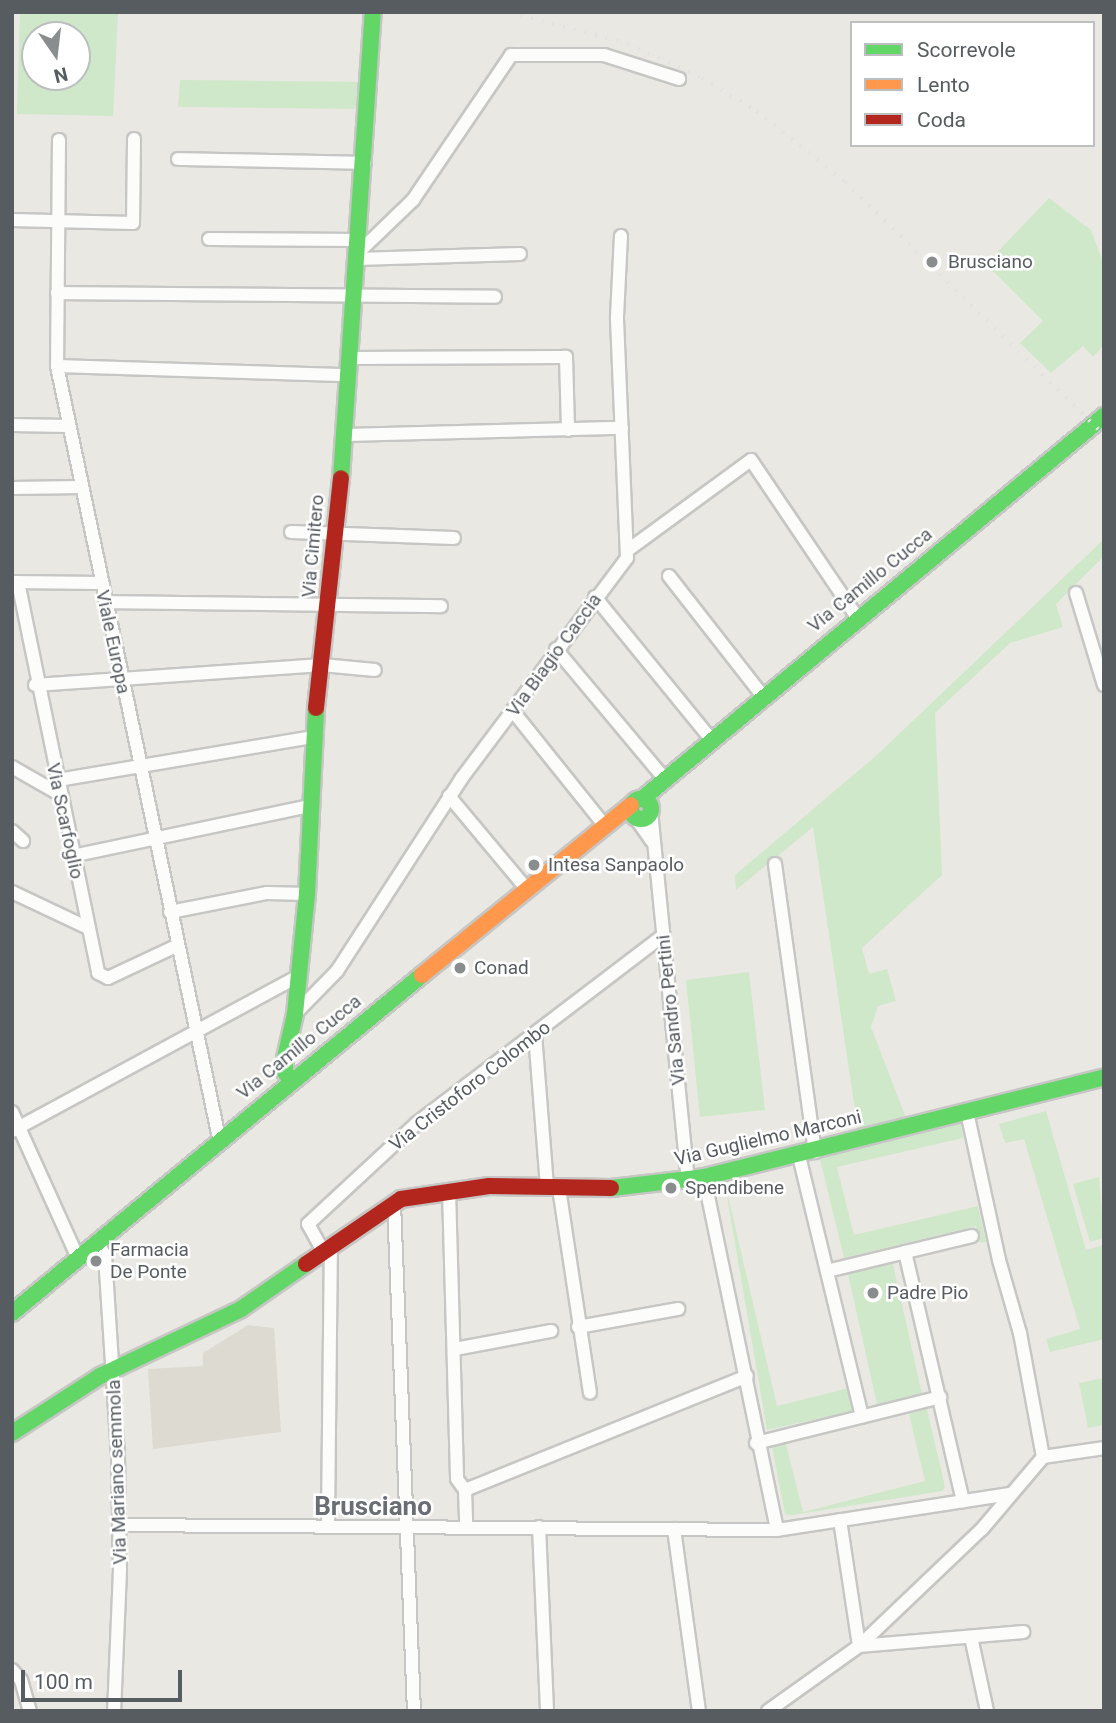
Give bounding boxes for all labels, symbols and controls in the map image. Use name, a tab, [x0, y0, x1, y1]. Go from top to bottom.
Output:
north arrow	[21, 21, 91, 91]
legend	[850, 21, 1095, 147]
text: Scorrevole	[917, 38, 1016, 62]
text: N	[51, 62, 70, 88]
text: Lento	[917, 73, 970, 97]
text: Coda	[917, 108, 966, 132]
place label: Brusciano	[948, 251, 1033, 273]
marker: Brusciano	[922, 252, 942, 272]
street label: Via Cimitero	[297, 493, 329, 599]
street label: Via Camillo Cucca	[803, 523, 937, 637]
street label: Viale Europa	[91, 588, 135, 696]
street label: Via Biagio Caccia	[502, 589, 606, 721]
street label: Via Scarfoglio	[42, 761, 88, 881]
place label: Intesa Sanpaolo	[548, 854, 684, 876]
marker: Intesa Sanpaolo	[526, 857, 542, 873]
street label: Via Sandro Pertini	[652, 934, 690, 1086]
place label: Conad	[474, 957, 529, 979]
marker: Conad	[452, 960, 468, 976]
street label: Via Camillo Cucca	[232, 990, 366, 1104]
street label: Via Cristoforo Colombo	[385, 1016, 555, 1156]
street label: Via Guglielmo Marconi	[672, 1105, 864, 1171]
place label: Spendibene	[685, 1177, 784, 1199]
marker: Spendibene	[663, 1180, 679, 1196]
place label: Farmacia De Ponte	[110, 1239, 189, 1283]
marker: Farmacia De Ponte	[88, 1253, 104, 1269]
place label: Padre Pio	[887, 1282, 968, 1304]
marker: Padre Pio	[865, 1285, 881, 1301]
street label: Via Mariano semmola	[102, 1379, 132, 1565]
district label: Brusciano	[314, 1491, 432, 1523]
scale bar	[24, 1656, 186, 1700]
text: 100 m	[34, 1670, 93, 1694]

